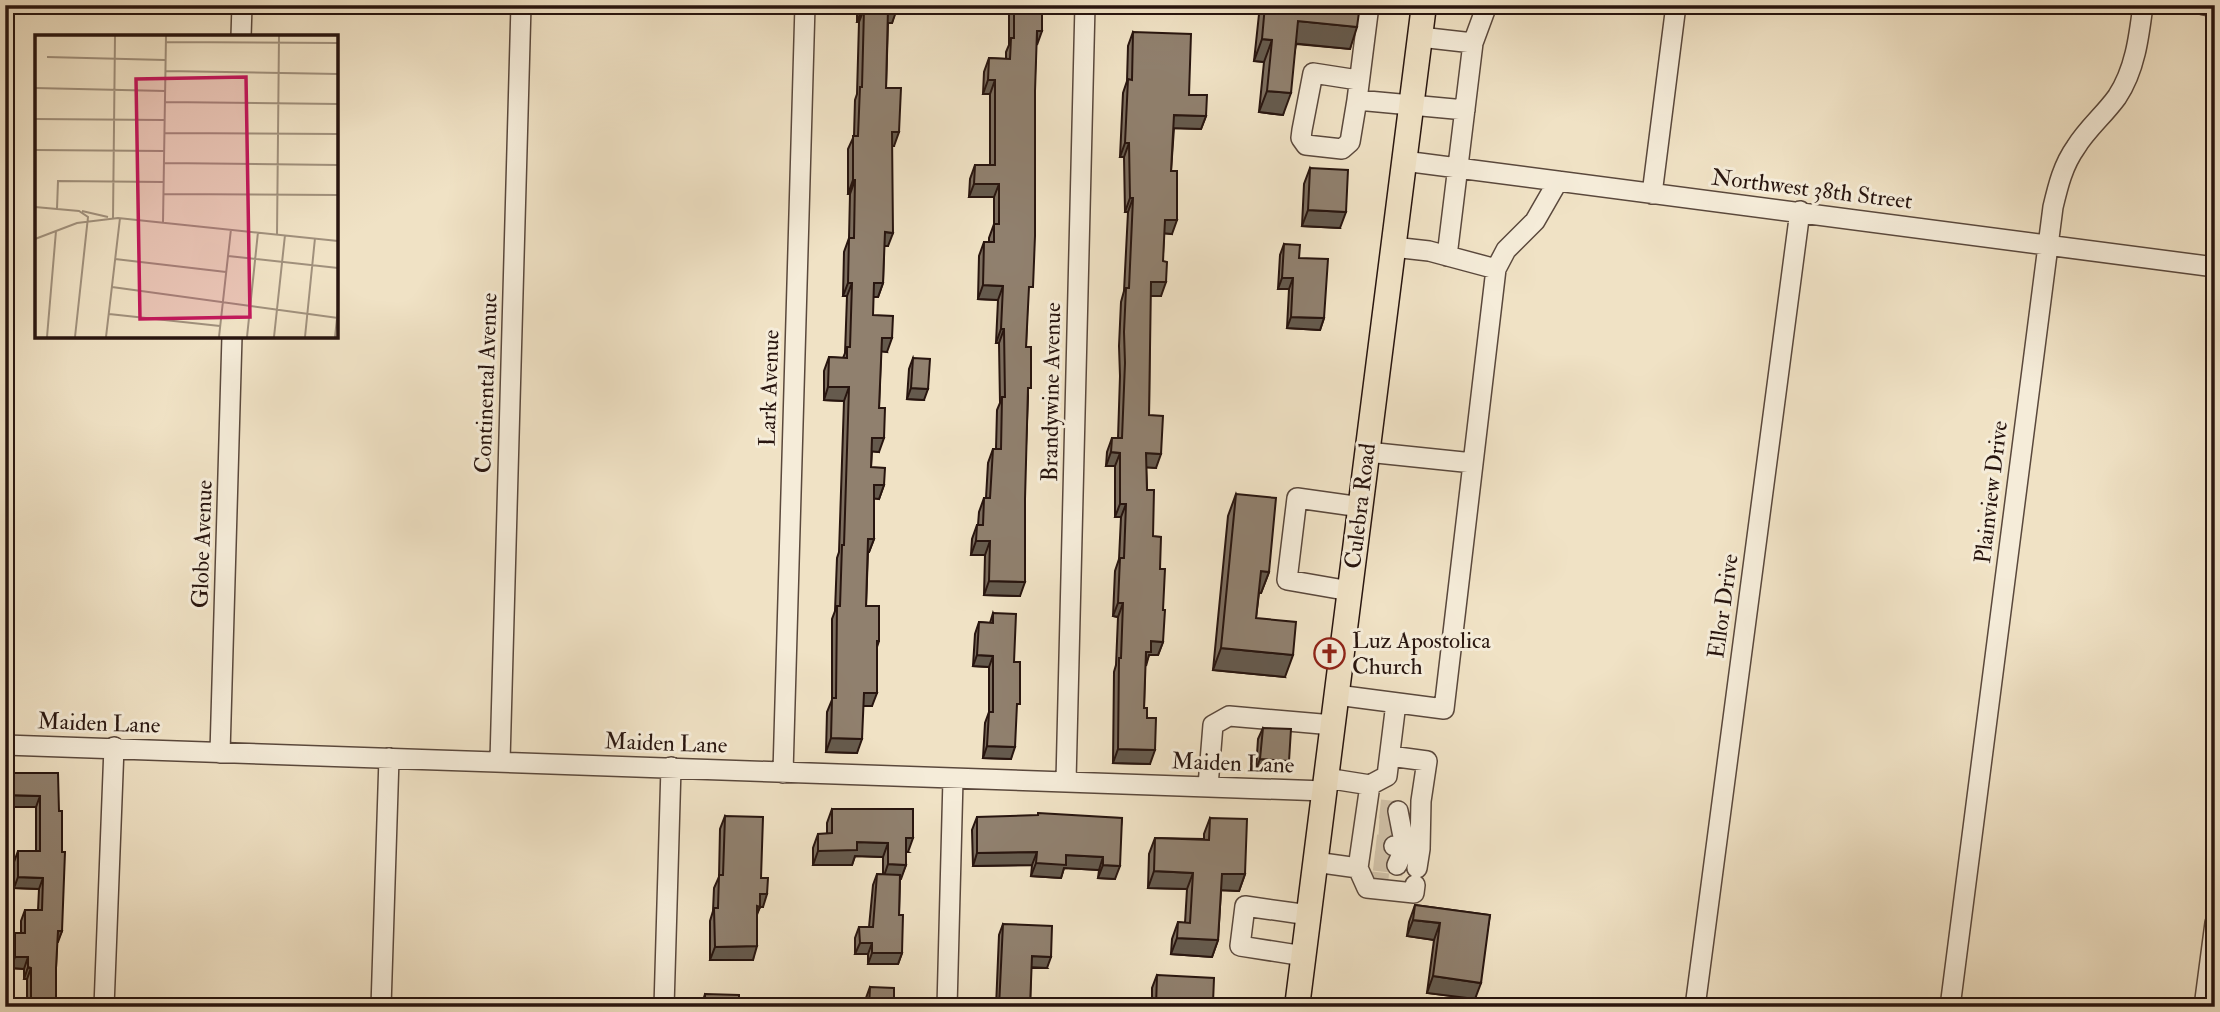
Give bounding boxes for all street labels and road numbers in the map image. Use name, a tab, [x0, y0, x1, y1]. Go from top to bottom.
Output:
street label: Northwest 38th Street	[1710, 162, 1914, 216]
street label: Continental Avenue	[468, 292, 504, 474]
street label: Brandywine Avenue	[1035, 302, 1067, 482]
street label: Lark Avenue	[752, 329, 786, 447]
street label: Plainview Drive	[1968, 419, 2014, 565]
street label: Culebra Road	[1338, 442, 1382, 570]
street label: Globe Avenue	[185, 479, 219, 609]
street label: Ellor Drive	[1701, 551, 1745, 660]
street label: Maiden Lane	[37, 706, 161, 740]
street label: Maiden Lane	[604, 726, 728, 760]
street label: Maiden Lane	[1171, 746, 1295, 780]

